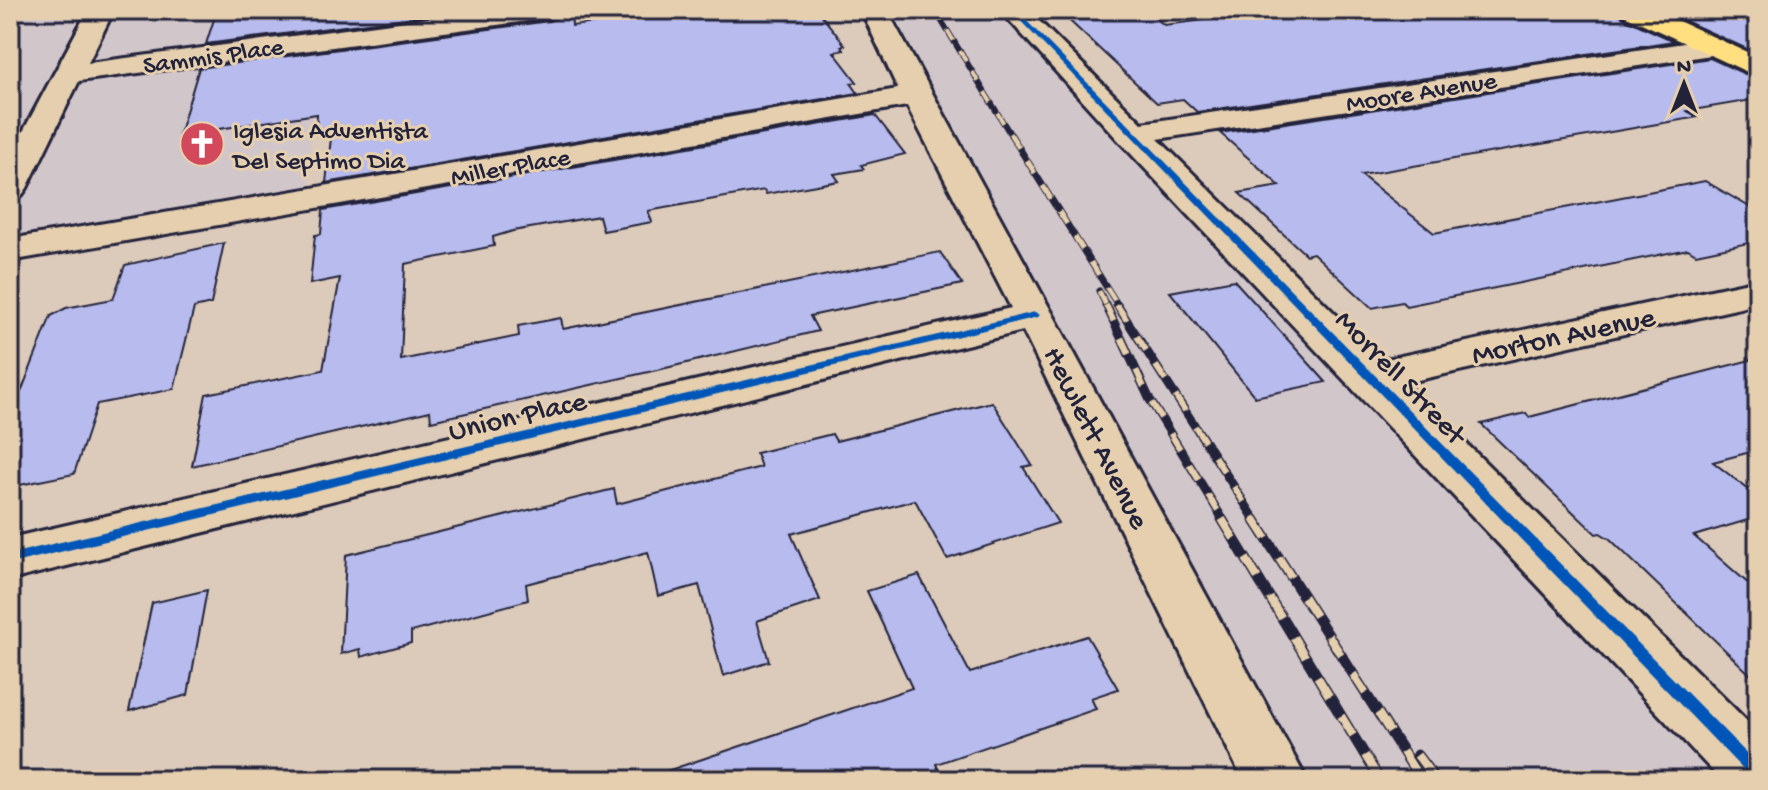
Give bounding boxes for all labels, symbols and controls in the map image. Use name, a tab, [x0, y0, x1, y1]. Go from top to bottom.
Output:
street label: Sammis Place	[141, 33, 286, 84]
north arrow	[1644, 44, 1724, 124]
text: N	[1677, 55, 1691, 81]
street label: Moore Avenue	[1344, 67, 1500, 122]
place label: Iglesia Adventista Del Septimo Dia	[231, 118, 429, 179]
church icon: Iglesia Adventista Del Septimo Dia	[178, 120, 226, 168]
street label: Miller Place	[449, 144, 573, 195]
street label: Morton Avenue	[1469, 302, 1659, 375]
street label: Morrell Street	[1326, 305, 1473, 456]
street label: Hewlett Avenue	[1033, 342, 1155, 536]
street label: Union Place	[446, 385, 591, 451]

